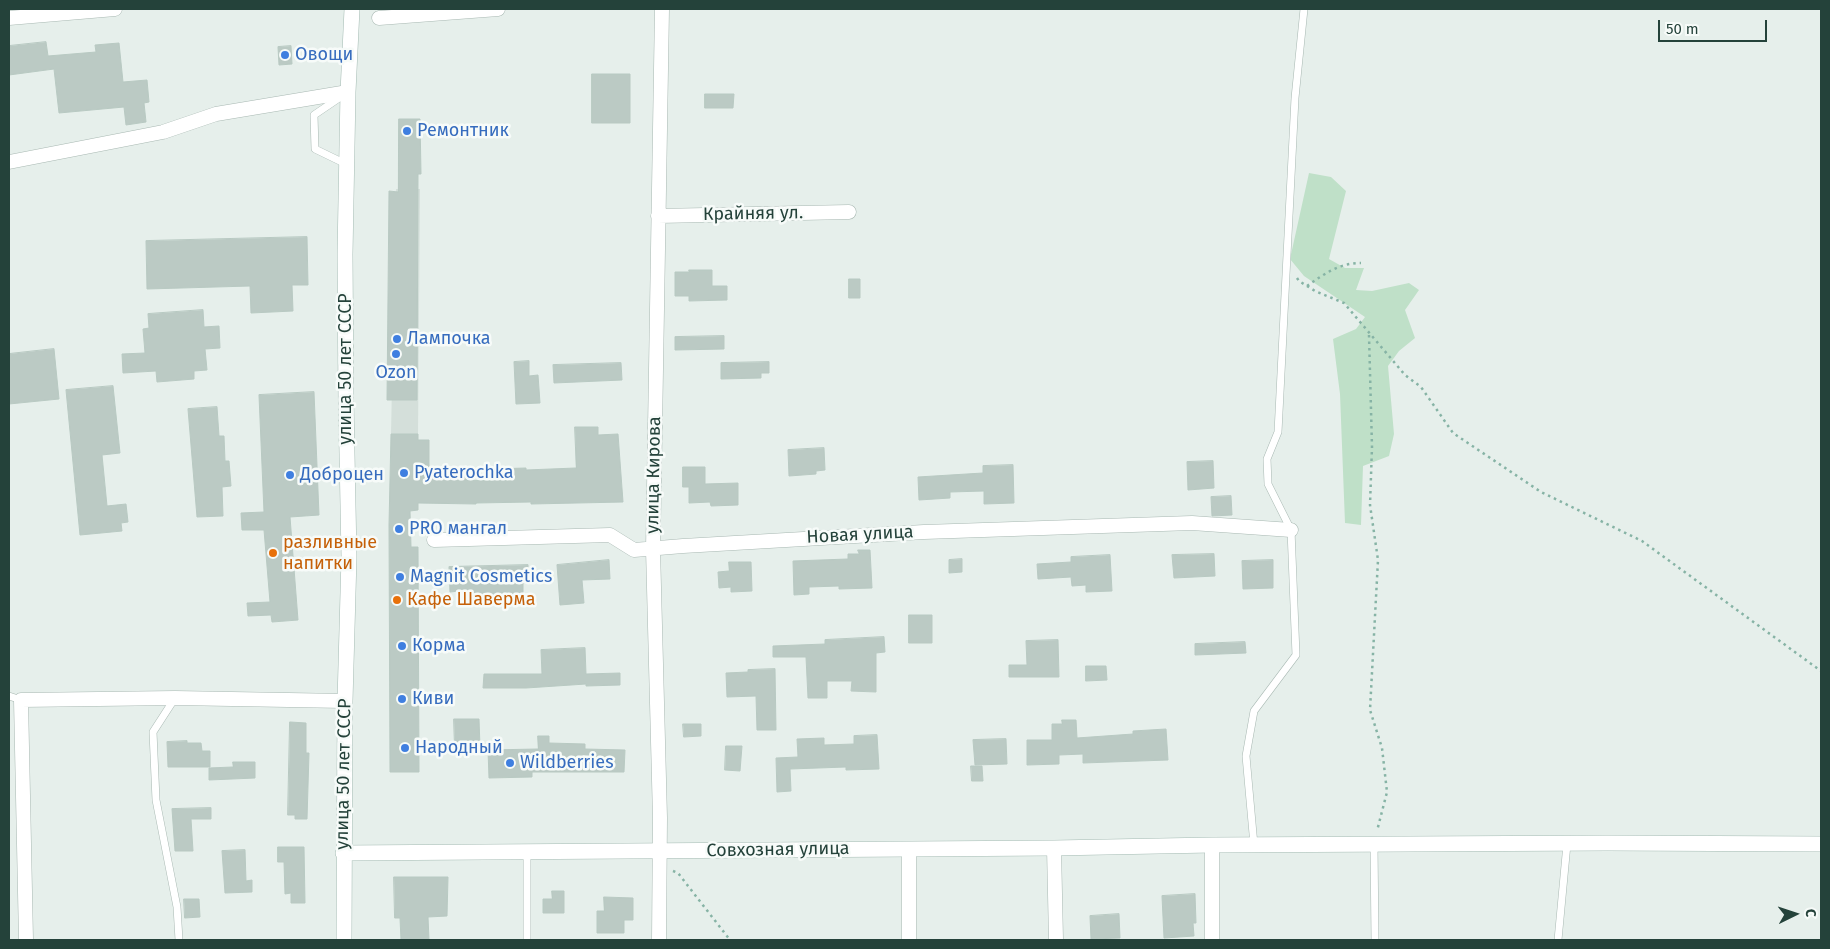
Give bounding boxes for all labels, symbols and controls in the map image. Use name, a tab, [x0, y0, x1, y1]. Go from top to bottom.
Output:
scale bar	[1660, 10, 1769, 42]
text: 50 m	[1666, 20, 1699, 38]
place label: Овощи	[295, 44, 353, 66]
marker: Овощи	[279, 49, 291, 61]
place label: Ремонтник	[417, 120, 509, 142]
marker: Ремонтник	[401, 125, 413, 137]
street label: Крайняя ул.	[703, 202, 803, 226]
street label: улица 50 лет СССР	[335, 293, 357, 445]
place label: Лампочка	[407, 328, 491, 350]
marker: Лампочка	[391, 333, 403, 345]
marker: Ozon	[390, 348, 402, 360]
place label: Ozon	[375, 362, 417, 384]
street label: улица Кирова	[642, 416, 666, 534]
place label: Pyaterochka	[414, 462, 514, 484]
place label: Доброцен	[300, 464, 384, 486]
marker: Pyaterochka	[398, 467, 410, 479]
marker: Доброцен	[284, 469, 296, 481]
place label: PRO мангал	[409, 518, 507, 540]
street label: Новая улица	[806, 521, 914, 549]
marker: PRO мангал	[393, 523, 405, 535]
place label: разливные напитки	[283, 532, 377, 574]
marker: разливные напитки	[267, 547, 279, 559]
place label: Magnit Cosmetics	[410, 566, 552, 588]
marker: Magnit Cosmetics	[394, 571, 406, 583]
place label: Кафе Шаверма	[407, 589, 535, 611]
marker: Кафе Шаверма	[391, 594, 403, 606]
place label: Корма	[412, 635, 465, 657]
marker: Корма	[396, 640, 408, 652]
place label: Киви	[412, 688, 454, 710]
marker: Киви	[396, 693, 408, 705]
street label: улица 50 лет СССР	[332, 698, 356, 850]
place label: Народный	[415, 737, 503, 759]
marker: Народный	[399, 742, 411, 754]
place label: Wildberries	[520, 752, 614, 774]
marker: Wildberries	[504, 757, 516, 769]
street label: Совхозная улица	[706, 838, 850, 862]
north arrow	[1770, 889, 1820, 939]
text: С	[1802, 908, 1819, 918]

